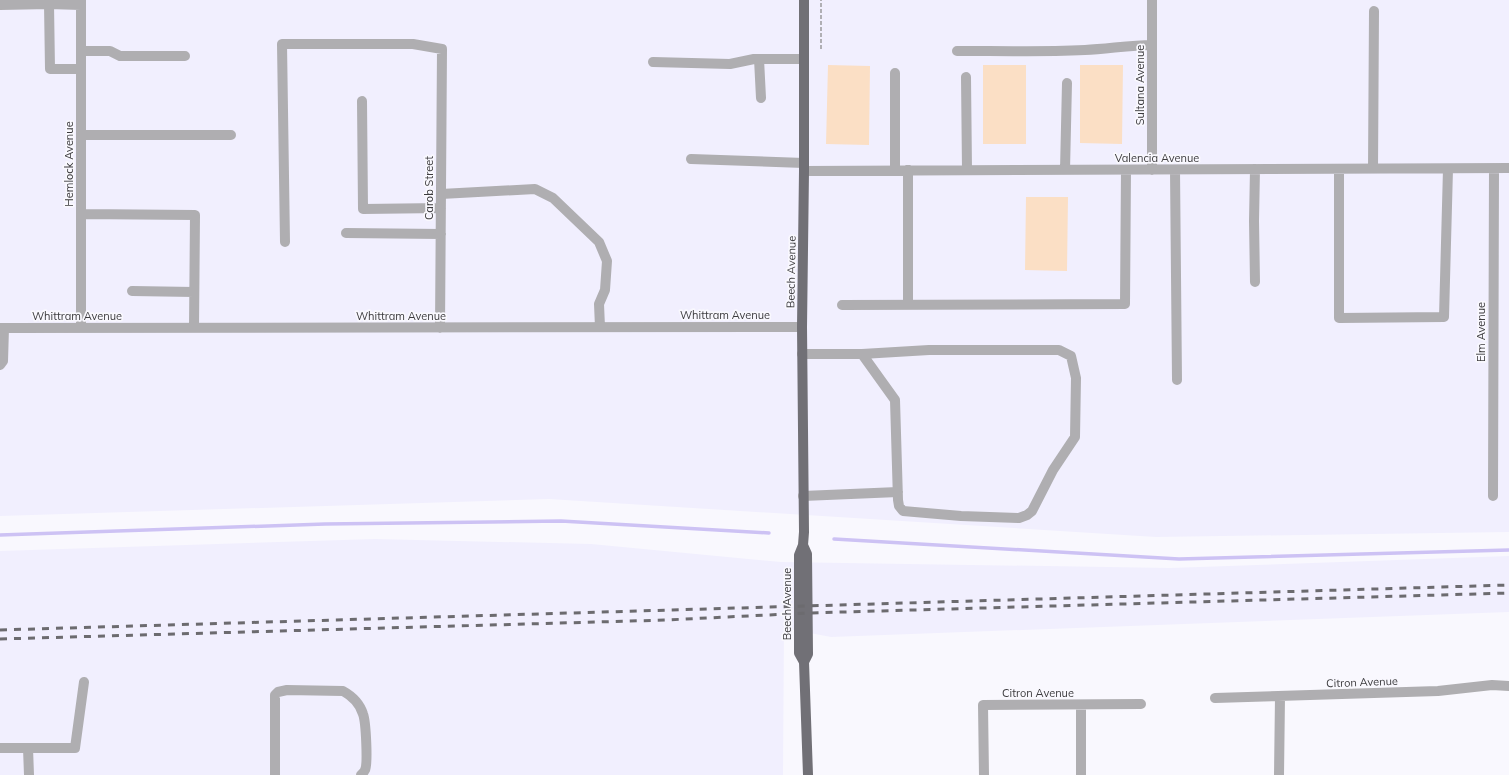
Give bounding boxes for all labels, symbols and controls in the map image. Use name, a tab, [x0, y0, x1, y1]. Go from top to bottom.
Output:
street label: Sultana Avenue	[1133, 45, 1147, 125]
street label: Hemlock Avenue	[62, 121, 76, 207]
street label: Valencia Avenue	[1115, 151, 1199, 165]
street label: Carob Street	[422, 156, 436, 220]
street label: Beech Avenue	[783, 236, 799, 308]
street label: Elm Avenue	[1474, 302, 1488, 362]
street label: Whittram Avenue	[680, 308, 770, 322]
street label: Whittram Avenue	[32, 309, 122, 323]
street label: Whittram Avenue	[356, 309, 446, 323]
street label: Beech Avenue	[780, 568, 794, 640]
street label: Citron Avenue	[1326, 674, 1398, 690]
street label: Citron Avenue	[1002, 686, 1074, 700]

